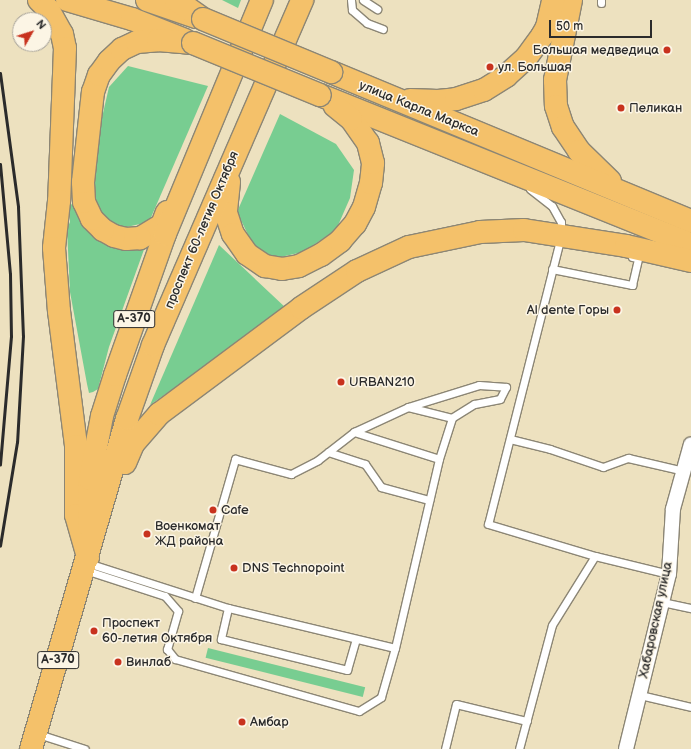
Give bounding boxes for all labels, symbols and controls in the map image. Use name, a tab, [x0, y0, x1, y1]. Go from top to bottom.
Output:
north arrow	[12, 12, 52, 52]
scale bar	[551, 12, 654, 38]
text: N	[33, 17, 49, 32]
text: 50 m	[556, 19, 583, 34]
place label: Большая медведица	[533, 42, 659, 58]
marker: Большая медведица	[662, 45, 672, 55]
place label: ул. Большая	[498, 59, 572, 75]
marker: ул. Большая	[485, 62, 495, 72]
street label: улица Карла Маркса	[357, 78, 481, 140]
place label: Пеликан	[629, 100, 682, 116]
marker: Пеликан	[616, 103, 626, 113]
street label: проспект 60-летия Октября	[162, 149, 242, 311]
place label: Al dente Горы	[527, 302, 609, 318]
marker: Al dente Горы	[612, 305, 622, 315]
road number: А-370	[113, 309, 155, 329]
place label: URBAN210	[349, 374, 415, 390]
marker: URBAN210	[336, 377, 346, 387]
place label: Cafe	[221, 502, 249, 518]
marker: Cafe	[208, 505, 218, 515]
place label: Военкомат ЖД района	[155, 519, 223, 550]
marker: Военкомат ЖД района	[142, 529, 152, 539]
place label: DNS Technopoint	[242, 560, 345, 576]
street label: Хабаровская улица	[636, 560, 676, 680]
marker: DNS Technopoint	[229, 563, 239, 573]
place label: Проспект 60-летия Октября	[102, 616, 212, 647]
marker: Проспект 60-летия Октября	[89, 626, 99, 636]
road number: А-370	[37, 650, 79, 670]
place label: Винлаб	[126, 654, 171, 670]
marker: Винлаб	[113, 657, 123, 667]
place label: Амбар	[250, 714, 289, 730]
marker: Амбар	[237, 717, 247, 727]

